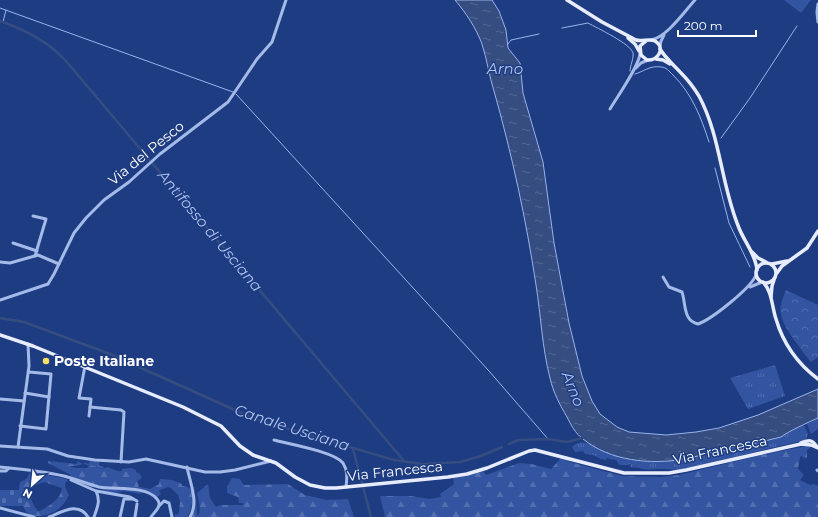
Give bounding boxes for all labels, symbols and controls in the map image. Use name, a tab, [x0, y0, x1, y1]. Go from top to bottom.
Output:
scale bar	[678, 12, 756, 38]
text: 200 m	[684, 18, 723, 33]
water label: Arno	[486, 59, 523, 78]
street label: Via del Pesco	[104, 117, 188, 189]
water label: Antifosso di Usciana	[153, 165, 267, 295]
place label: Poste Italiane	[54, 352, 154, 370]
marker: Poste Italiane	[41, 356, 51, 366]
water label: Arno	[557, 368, 589, 409]
water label: Canale Usciana	[232, 400, 352, 455]
street label: Via Francesca	[671, 431, 769, 469]
street label: Via Francesca	[346, 457, 444, 485]
north arrow	[12, 465, 52, 505]
text: N	[20, 486, 35, 502]

